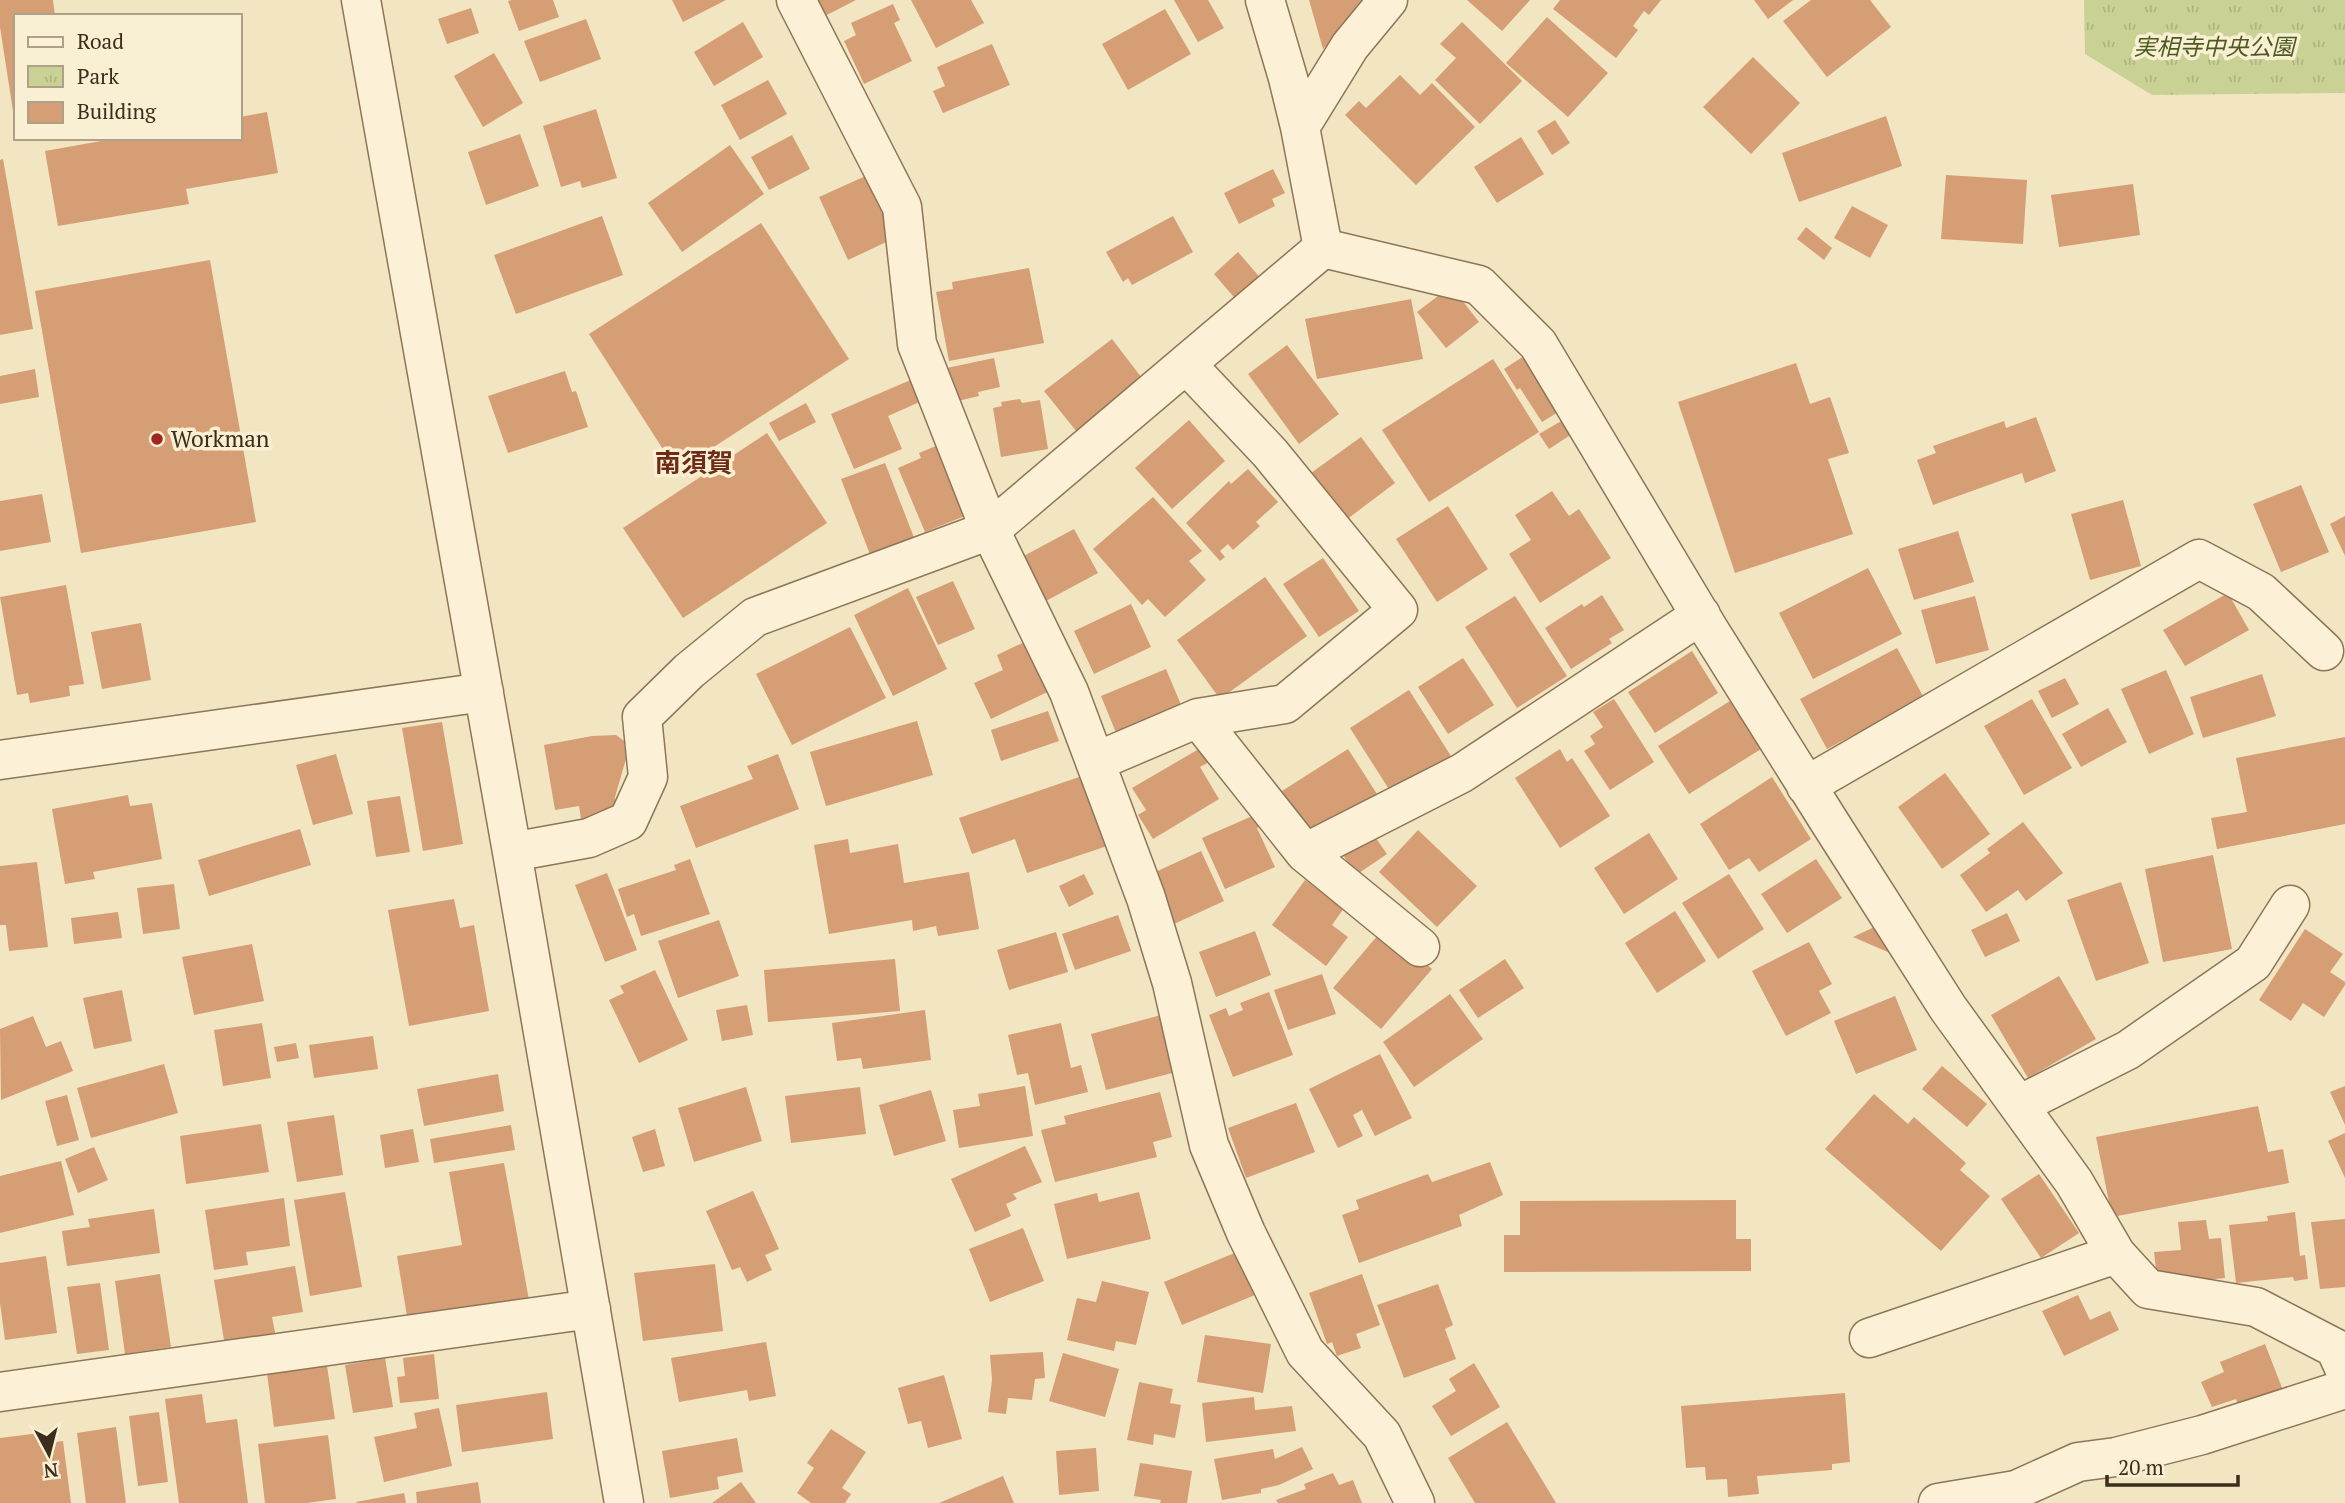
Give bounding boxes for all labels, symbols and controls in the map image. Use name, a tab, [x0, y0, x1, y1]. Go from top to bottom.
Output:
legend	[14, 14, 242, 140]
text: Road	[77, 27, 124, 55]
park label: 実相寺中央公園	[2134, 31, 2298, 62]
text: Park	[77, 62, 119, 90]
text: Building	[77, 97, 157, 125]
place label: Workman	[171, 423, 270, 454]
marker: Workman	[149, 431, 165, 447]
district label: 南須賀	[655, 445, 733, 479]
north arrow	[14, 1419, 84, 1489]
scale bar	[2107, 1444, 2238, 1488]
text: 20 m	[2118, 1453, 2164, 1481]
text: N	[42, 1458, 60, 1485]

